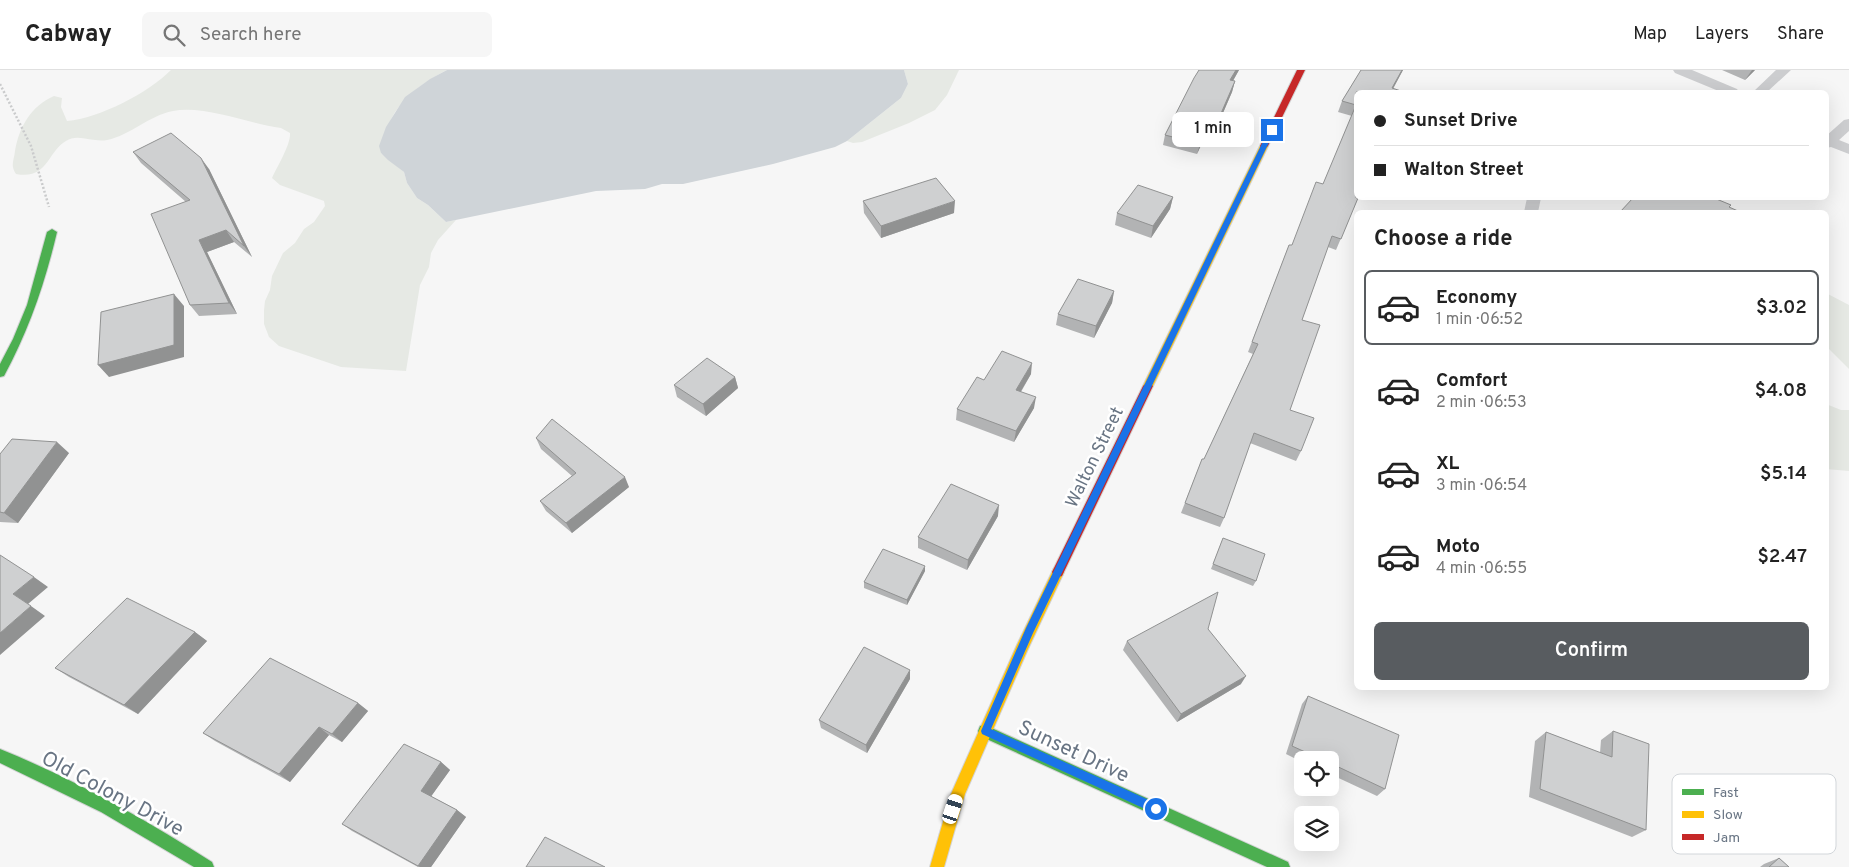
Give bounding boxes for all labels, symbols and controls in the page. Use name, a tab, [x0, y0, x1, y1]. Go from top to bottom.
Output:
search box	[142, 12, 492, 57]
text: Cabway	[25, 20, 112, 50]
icon: search	[160, 21, 188, 49]
text: Search here	[200, 23, 301, 47]
text: Map	[1633, 23, 1667, 46]
text: Layers	[1695, 23, 1749, 46]
text: Share	[1777, 23, 1824, 46]
text: Sunset Drive	[1404, 109, 1518, 133]
callout: 1 min	[1172, 112, 1254, 148]
text: 1 min	[1194, 119, 1232, 139]
route end	[1261, 119, 1283, 141]
text: Walton Street	[1404, 158, 1524, 182]
text: Choose a ride	[1374, 226, 1512, 253]
icon: car	[1376, 285, 1421, 330]
text: Economy	[1436, 286, 1517, 310]
text: $3.02	[1756, 296, 1807, 320]
text: 1 min · 06:52	[1436, 310, 1523, 330]
icon: car	[1376, 368, 1421, 413]
text: Comfort	[1436, 369, 1508, 393]
text: $4.08	[1755, 379, 1807, 403]
text: 2 min · 06:53	[1436, 393, 1527, 413]
street label: Walton Street	[1061, 403, 1130, 512]
icon: car	[1376, 451, 1421, 496]
text: XL	[1436, 452, 1459, 476]
text: $5.14	[1760, 462, 1807, 486]
text: 3 min · 06:54	[1436, 476, 1527, 496]
icon: car	[1376, 534, 1421, 579]
text: Moto	[1436, 535, 1480, 559]
text: $2.47	[1757, 545, 1807, 569]
text: 4 min · 06:55	[1436, 559, 1527, 579]
button: Confirm	[1374, 622, 1809, 680]
street label: Sunset Drive	[1013, 715, 1133, 790]
street label: Old Colony Drive	[36, 745, 188, 843]
map controls	[1294, 751, 1339, 851]
button: locate	[1294, 751, 1339, 796]
legend	[1672, 774, 1836, 854]
text: Fast	[1713, 785, 1739, 802]
car	[941, 792, 964, 826]
route start	[1145, 798, 1167, 820]
button: layers	[1294, 806, 1339, 851]
text: Slow	[1713, 807, 1743, 824]
text: Jam	[1713, 830, 1740, 847]

